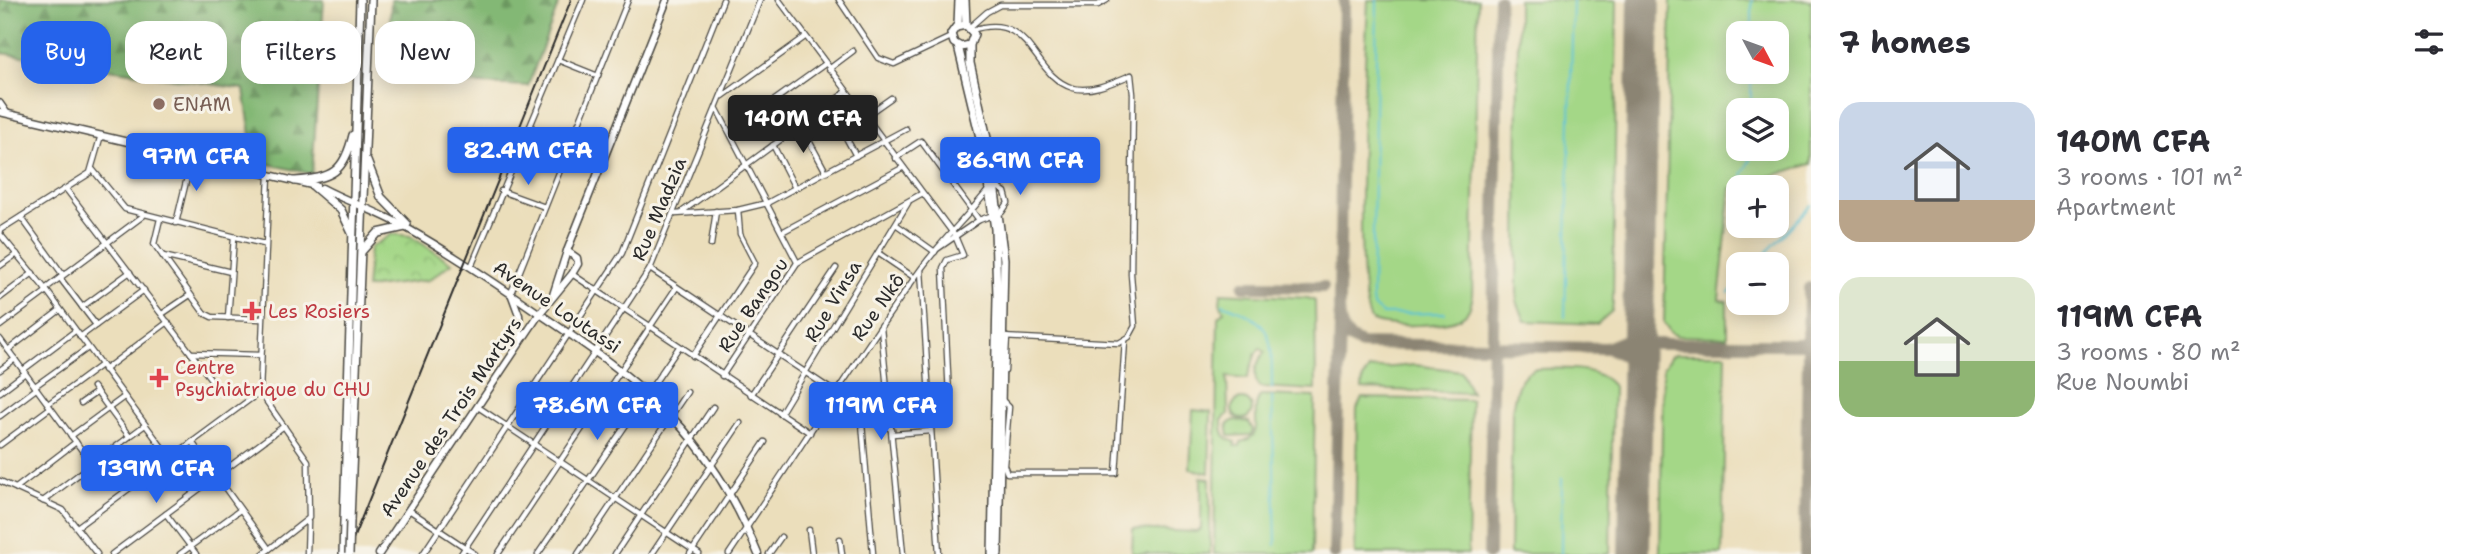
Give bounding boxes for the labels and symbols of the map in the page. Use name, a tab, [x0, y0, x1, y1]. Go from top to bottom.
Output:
north arrow	[1726, 21, 1788, 84]
place label: ENAM	[173, 92, 231, 117]
marker: ENAM	[151, 96, 167, 112]
pin: 140M CFA	[731, 96, 875, 155]
pin: 82.4M CFA	[448, 128, 608, 187]
pin: 97M CFA	[131, 134, 261, 193]
pin: 86.9M CFA	[940, 138, 1100, 197]
street label: Rue Madzia	[626, 153, 692, 265]
street label: Rue Bangou	[712, 253, 794, 357]
street label: Avenue Loutassi	[488, 255, 626, 359]
street label: Rue Vinsa	[799, 255, 867, 347]
street label: Rue Nkô	[846, 268, 910, 346]
place label: Les Rosiers	[268, 299, 370, 324]
marker: Les Rosiers	[242, 301, 262, 321]
street label: Avenue des Trois Martyrs	[375, 312, 527, 522]
place label: Centre Psychiatrique du CHU	[175, 355, 370, 402]
marker: Centre Psychiatrique du CHU	[149, 368, 169, 388]
pin: 78.6M CFA	[517, 382, 677, 442]
pin: 119M CFA	[809, 382, 953, 442]
pin: 139M CFA	[84, 446, 228, 505]

